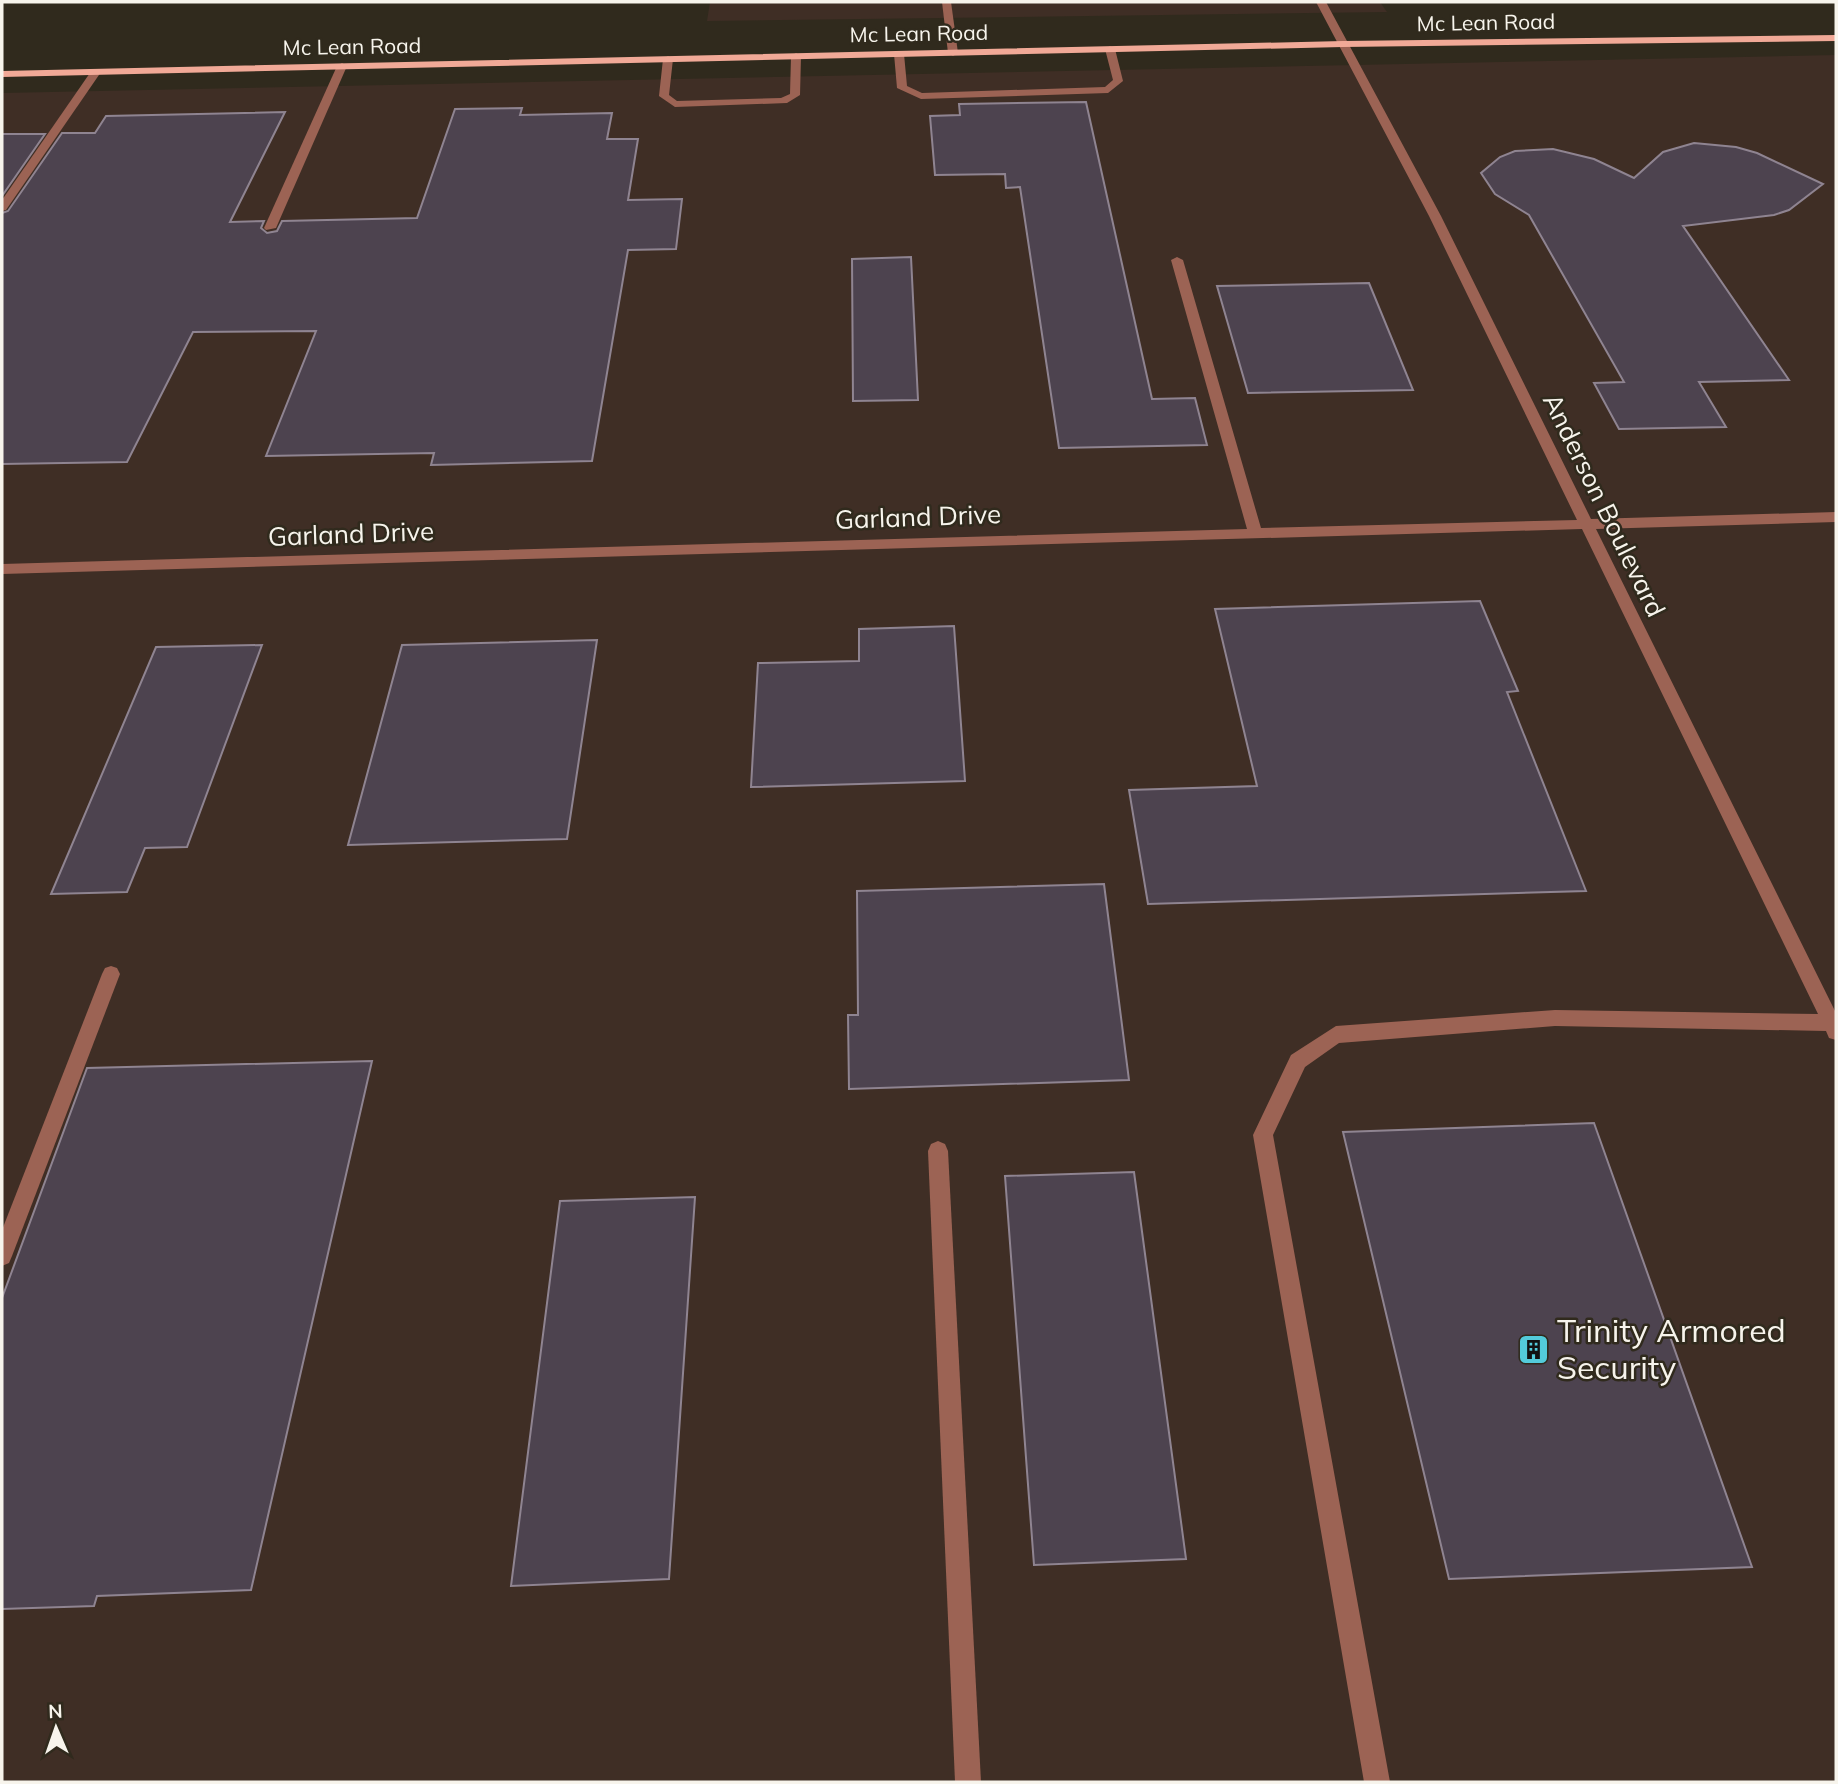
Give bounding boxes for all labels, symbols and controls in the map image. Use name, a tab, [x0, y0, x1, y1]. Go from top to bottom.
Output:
street label: Mc Lean Road	[1417, 8, 1555, 36]
street label: Mc Lean Road	[850, 19, 988, 47]
street label: Mc Lean Road	[283, 32, 421, 60]
street label: Anderson Boulevard	[1536, 388, 1673, 622]
street label: Garland Drive	[834, 497, 1002, 536]
street label: Garland Drive	[267, 514, 435, 553]
place label: Trinity Armored Security	[1557, 1310, 1786, 1387]
building icon: Trinity Armored Security	[1517, 1332, 1551, 1366]
north arrow	[21, 1693, 91, 1763]
text: N	[48, 1699, 63, 1723]

